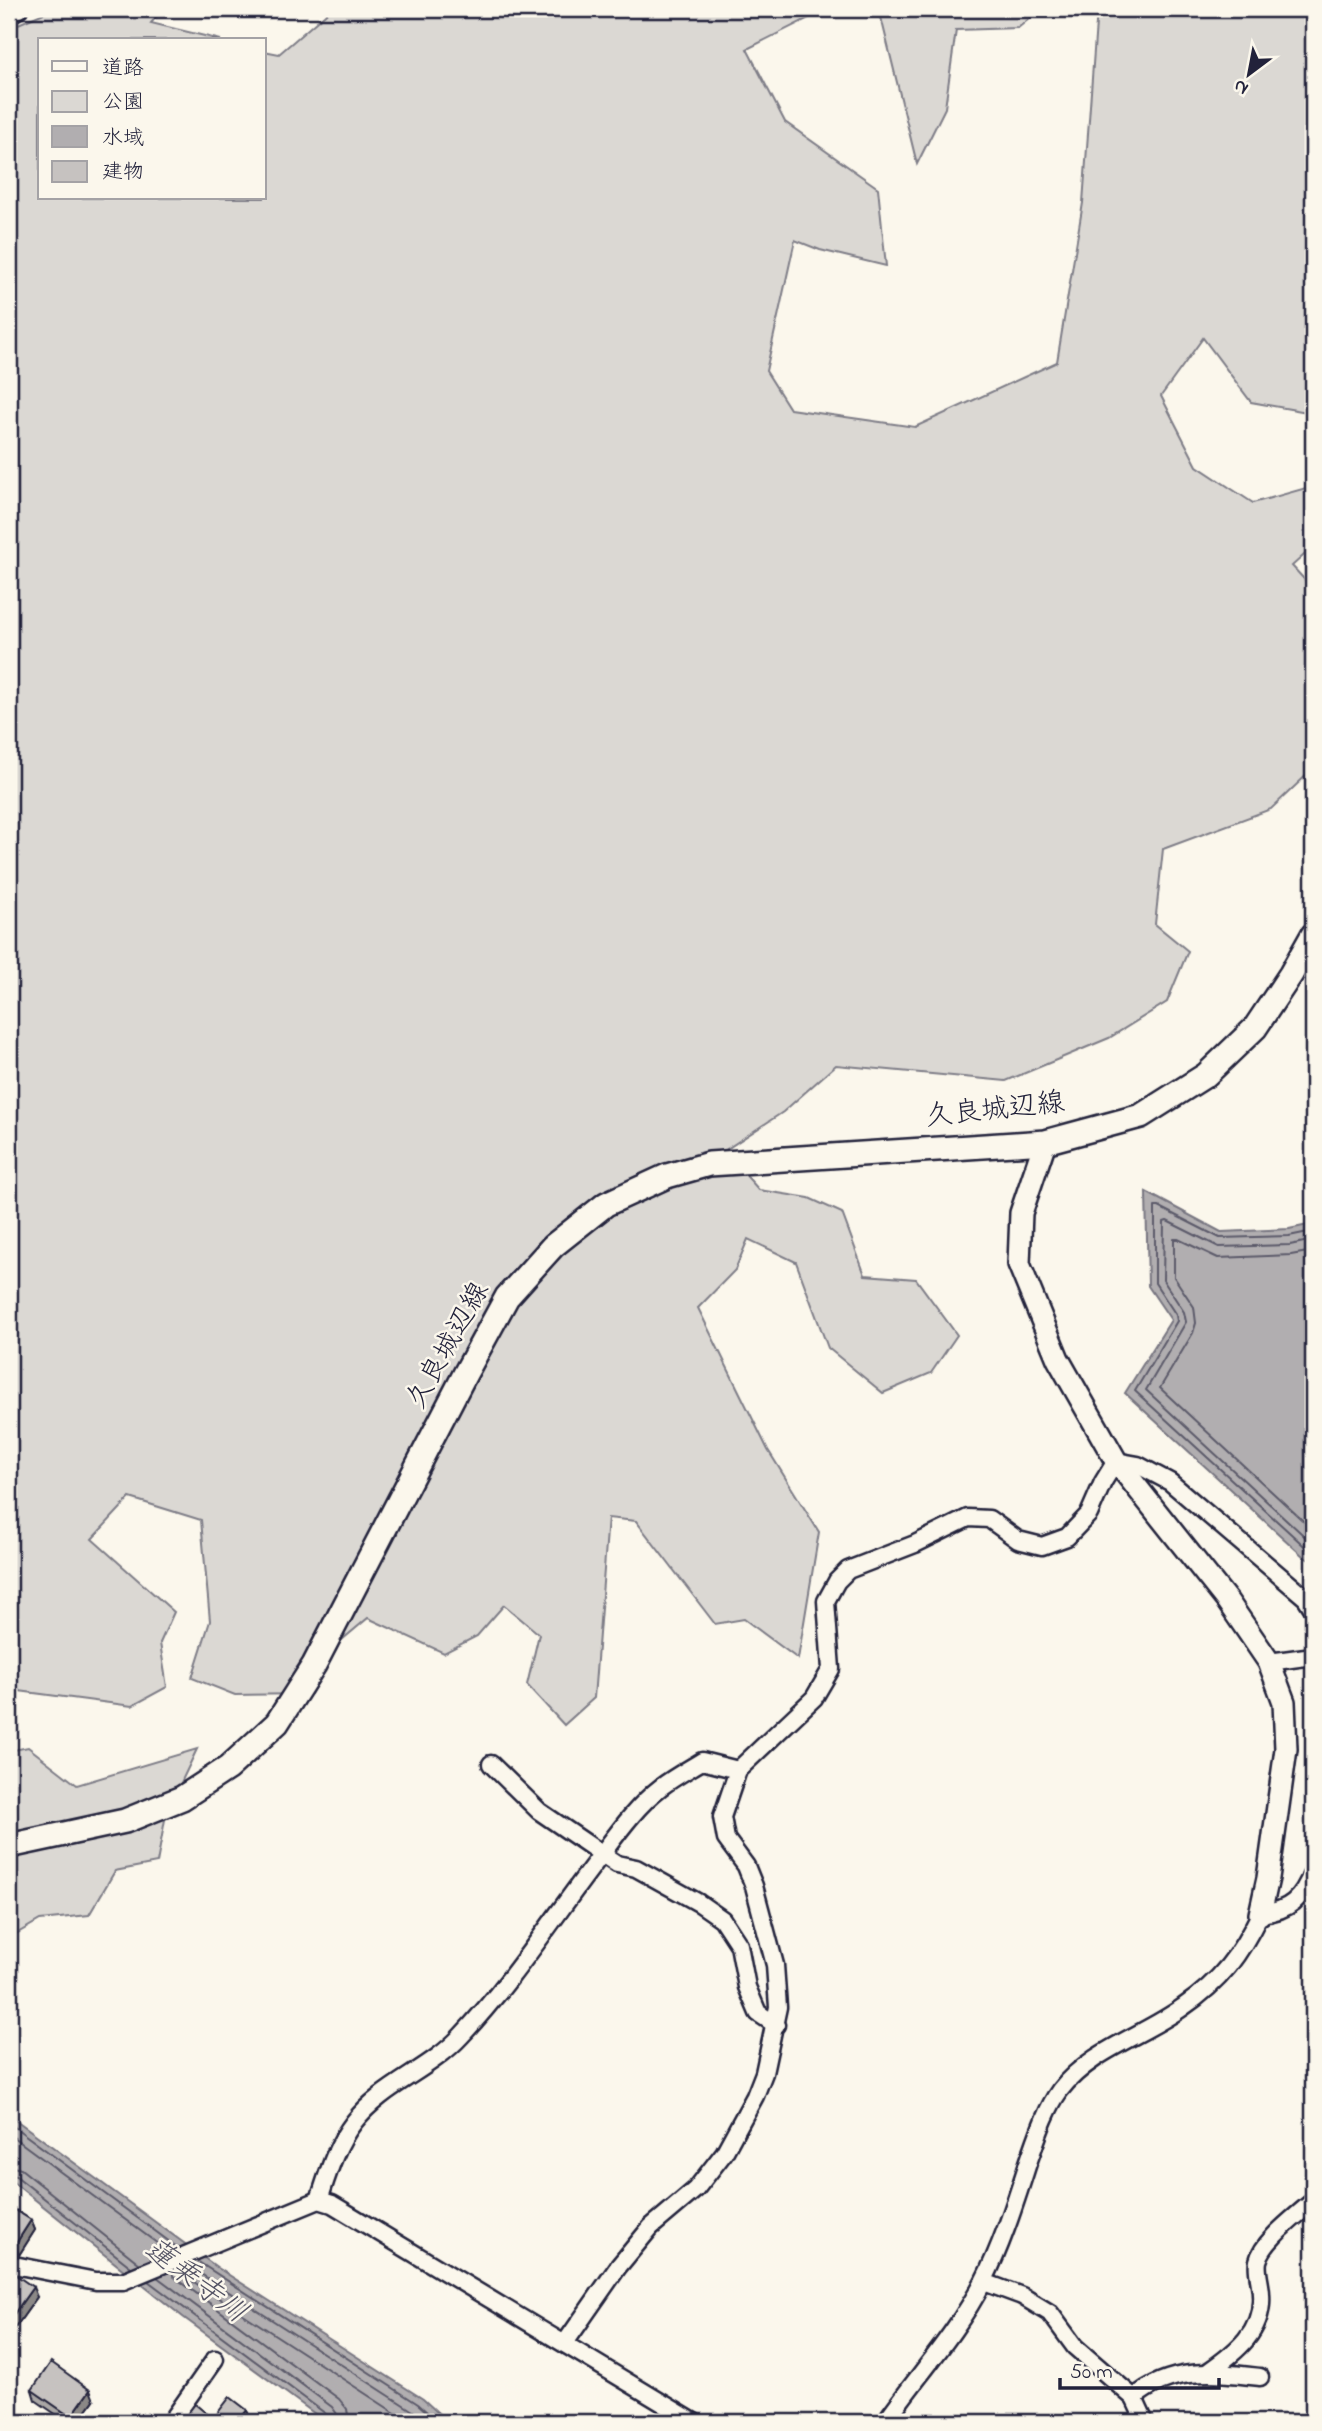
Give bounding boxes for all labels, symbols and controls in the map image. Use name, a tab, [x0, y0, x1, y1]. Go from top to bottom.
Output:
legend	[38, 38, 266, 200]
north arrow	[1214, 38, 1284, 108]
text: 道路	[102, 54, 144, 84]
text: N	[1229, 71, 1254, 101]
text: 公園	[102, 88, 144, 118]
text: 水域	[102, 124, 144, 154]
text: 建物	[102, 158, 144, 188]
street label: 久良城辺線	[923, 1083, 1067, 1139]
street label: 久良城辺線	[397, 1275, 501, 1417]
water label: 蓮乗寺川	[134, 2228, 256, 2336]
scale bar	[1060, 2347, 1219, 2391]
text: 50 m	[1070, 2358, 1113, 2388]

